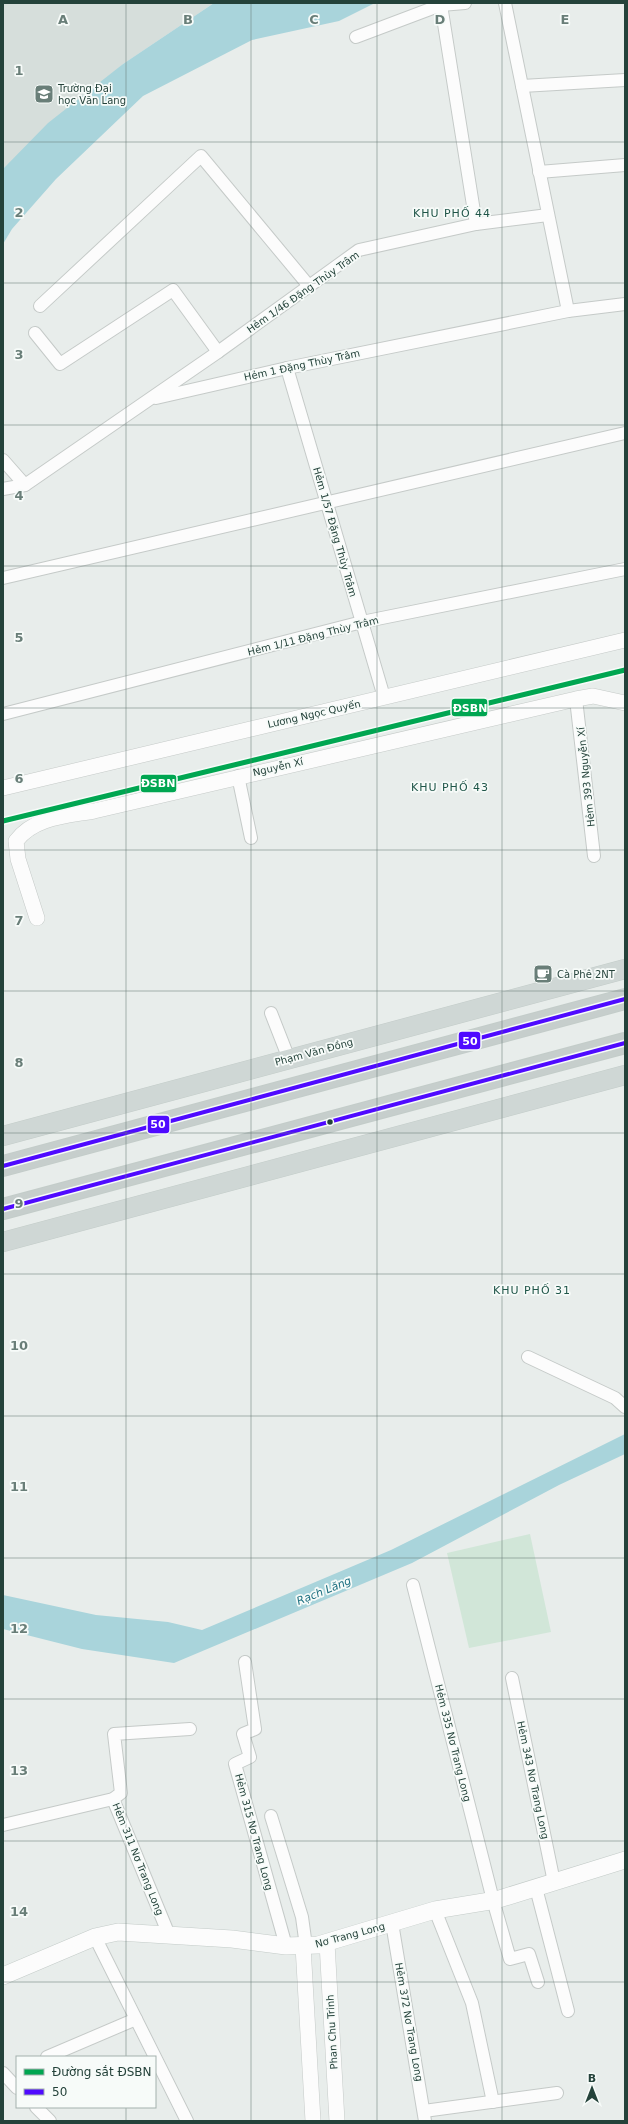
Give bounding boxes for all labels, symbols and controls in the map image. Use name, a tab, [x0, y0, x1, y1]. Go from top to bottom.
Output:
text: A	[58, 12, 68, 27]
text: B	[183, 12, 193, 27]
text: C	[309, 12, 319, 27]
text: D	[435, 12, 446, 27]
text: E	[561, 12, 569, 27]
text: 1	[14, 63, 24, 78]
school or university icon: Trường Đại học Văn Lang	[33, 83, 55, 105]
place label: Trường Đại học Văn Lang	[57, 83, 126, 107]
text: 2	[14, 205, 24, 220]
district label: KHU PHỐ 44	[413, 206, 491, 220]
street label: Hẻm 1/46 Đặng Thùy Trâm	[245, 249, 362, 336]
text: 3	[14, 347, 24, 362]
street label: Hẻm 1 Đặng Thùy Trâm	[243, 347, 361, 384]
street label: Hẻm 1/57 Đặng Thùy Trâm	[310, 466, 359, 598]
text: 4	[14, 488, 24, 503]
street label: Hẻm 1/11 Đặng Thùy Trâm	[246, 614, 380, 659]
text: 5	[14, 630, 24, 645]
street label: Lương Ngọc Quyến	[266, 698, 362, 731]
line badge: ĐSBN	[451, 698, 488, 717]
text: ĐSBN	[453, 702, 487, 715]
street label: Hẻm 393 Nguyễn Xí	[574, 725, 597, 828]
street label: Nguyễn Xí	[252, 755, 305, 778]
text: 6	[14, 771, 24, 786]
line badge: ĐSBN	[140, 774, 177, 793]
text: ĐSBN	[141, 777, 175, 790]
district label: KHU PHỐ 43	[411, 780, 489, 794]
text: 7	[14, 913, 24, 928]
cafe icon: Cà Phê 2NT	[532, 963, 554, 985]
place label: Cà Phê 2NT	[557, 969, 616, 980]
line badge: 50	[458, 1031, 481, 1050]
text: 50	[462, 1035, 478, 1048]
street label: Phạm Văn Đồng	[274, 1036, 355, 1069]
text: 8	[14, 1055, 24, 1070]
line badge: 50	[147, 1115, 170, 1134]
unlabelled marker	[325, 1117, 335, 1127]
text: 50	[150, 1118, 166, 1131]
text: 9	[14, 1196, 24, 1211]
district label: KHU PHỐ 31	[493, 1283, 571, 1297]
text: 10	[10, 1338, 28, 1353]
text: 11	[10, 1479, 28, 1494]
water label: Rạch Lăng	[295, 1574, 353, 1608]
text: 12	[10, 1621, 28, 1636]
street label: Hẻm 335 Nơ Trang Long	[433, 1683, 473, 1803]
street label: Hẻm 343 Nơ Trang Long	[515, 1720, 551, 1840]
text: 13	[10, 1763, 28, 1778]
street label: Hẻm 315 Nơ Trang Long	[233, 1772, 275, 1892]
street label: Hẻm 311 Nơ Trang Long	[110, 1801, 166, 1917]
text: 14	[10, 1904, 28, 1919]
street label: Nơ Trang Long	[314, 1920, 386, 1950]
street label: Hẻm 372 Nơ Trang Long	[393, 1962, 425, 2082]
street label: Phan Chu Trinh	[325, 1994, 339, 2070]
legend	[16, 2056, 156, 2108]
text: Đường sắt ĐSBN	[52, 2065, 152, 2079]
north arrow	[572, 2068, 612, 2108]
text: B	[588, 2072, 596, 2085]
text: 50	[52, 2085, 67, 2099]

